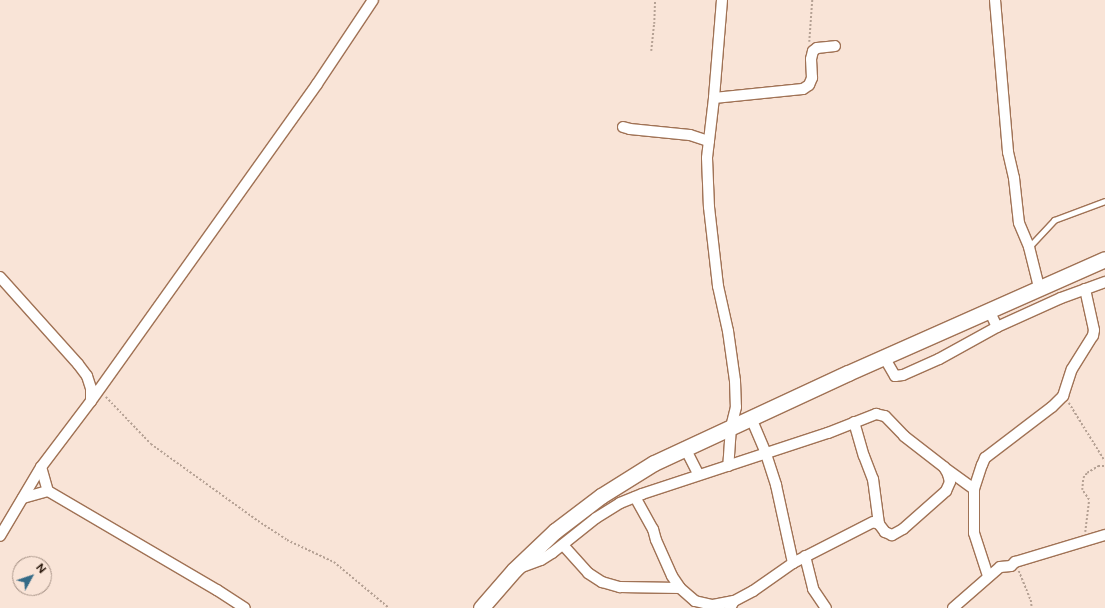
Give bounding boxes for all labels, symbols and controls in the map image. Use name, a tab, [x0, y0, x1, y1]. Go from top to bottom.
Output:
north arrow	[12, 556, 52, 596]
text: N	[33, 561, 49, 576]

